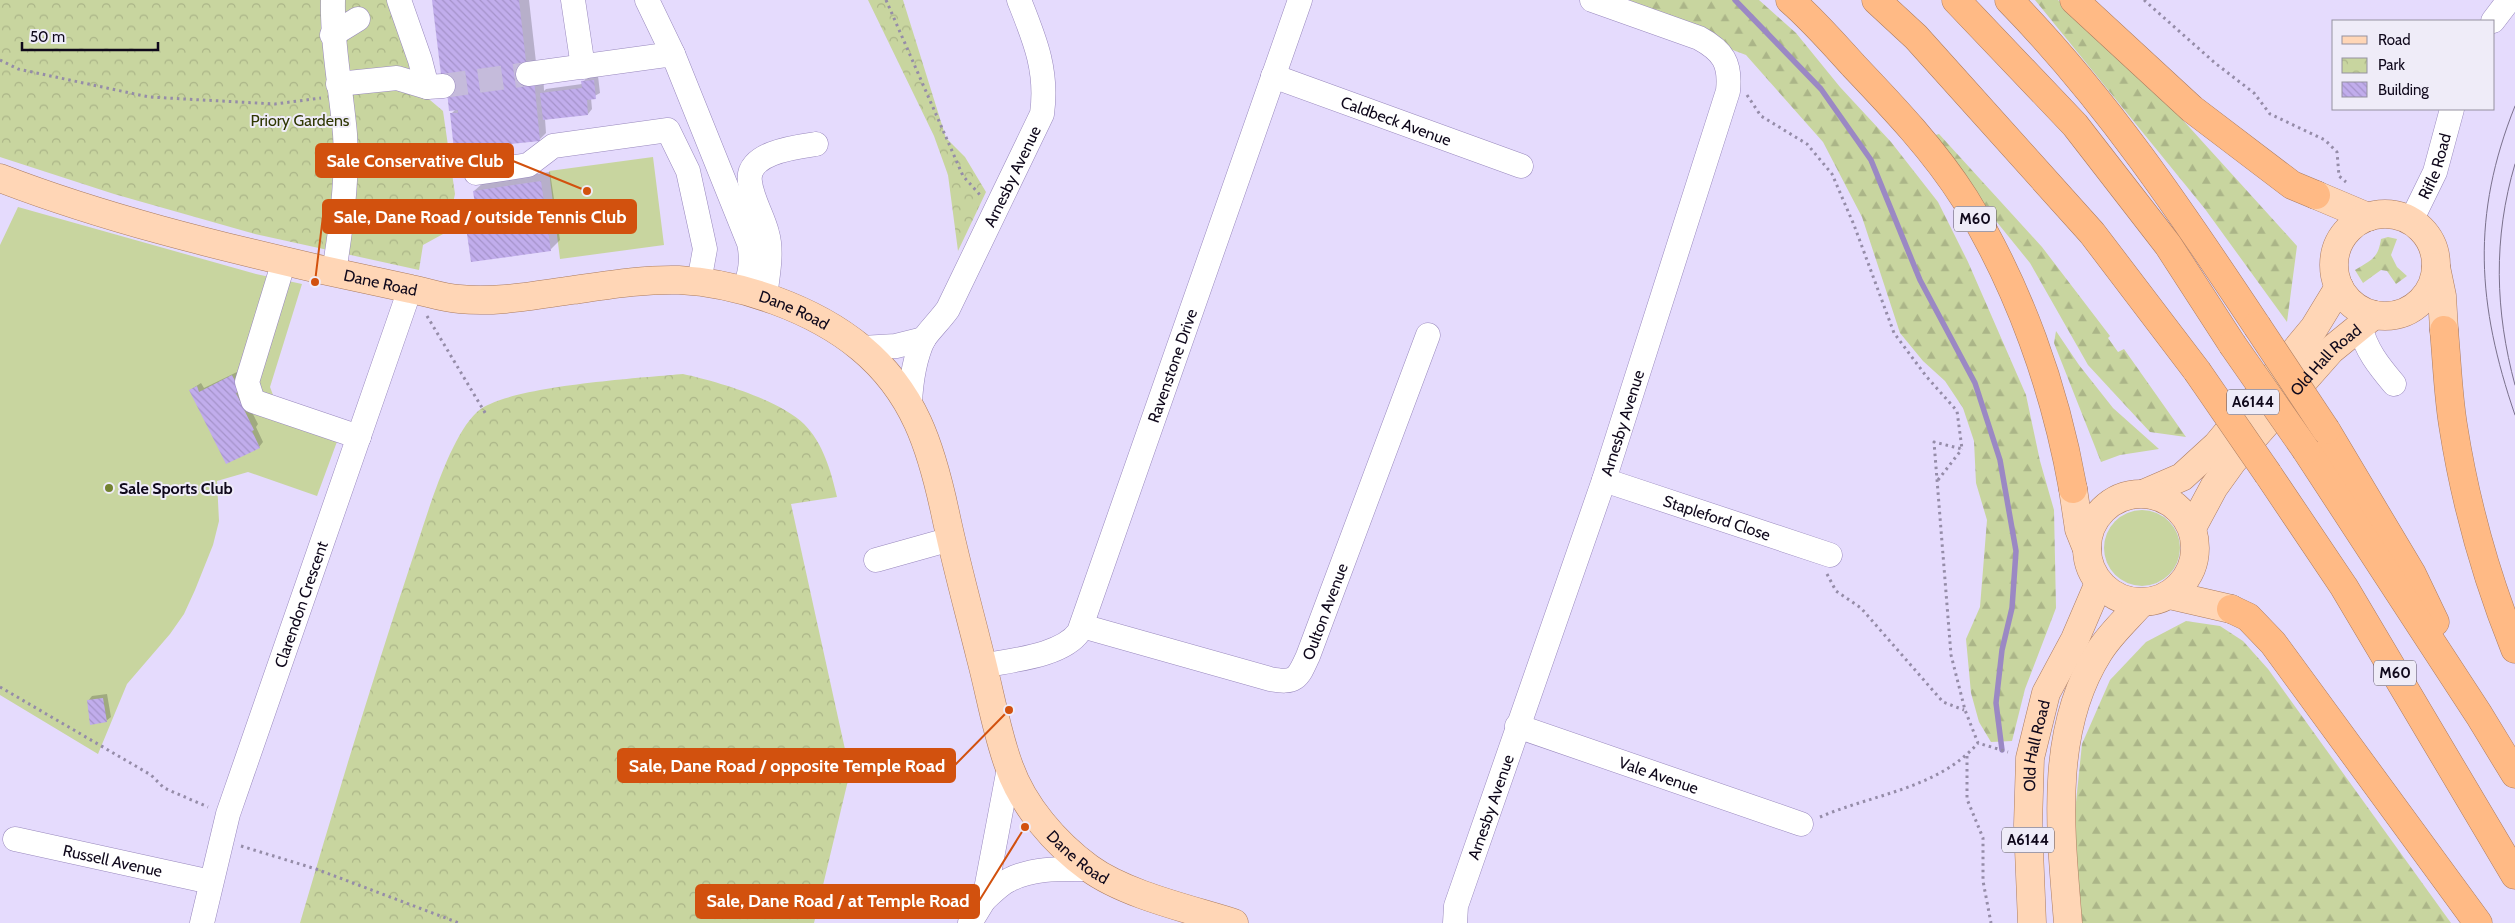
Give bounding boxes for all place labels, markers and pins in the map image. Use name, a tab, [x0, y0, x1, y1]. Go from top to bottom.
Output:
callout: Sale Conservative Club	[316, 144, 513, 177]
callout: Sale, Dane Road / outside Tennis Club	[323, 200, 636, 233]
place label: Sale Sports Club	[119, 479, 233, 498]
marker: Sale Sports Club	[103, 482, 115, 494]
callout: Sale, Dane Road / opposite Temple Road	[618, 749, 955, 782]
callout: Sale, Dane Road / at Temple Road	[696, 885, 979, 918]

